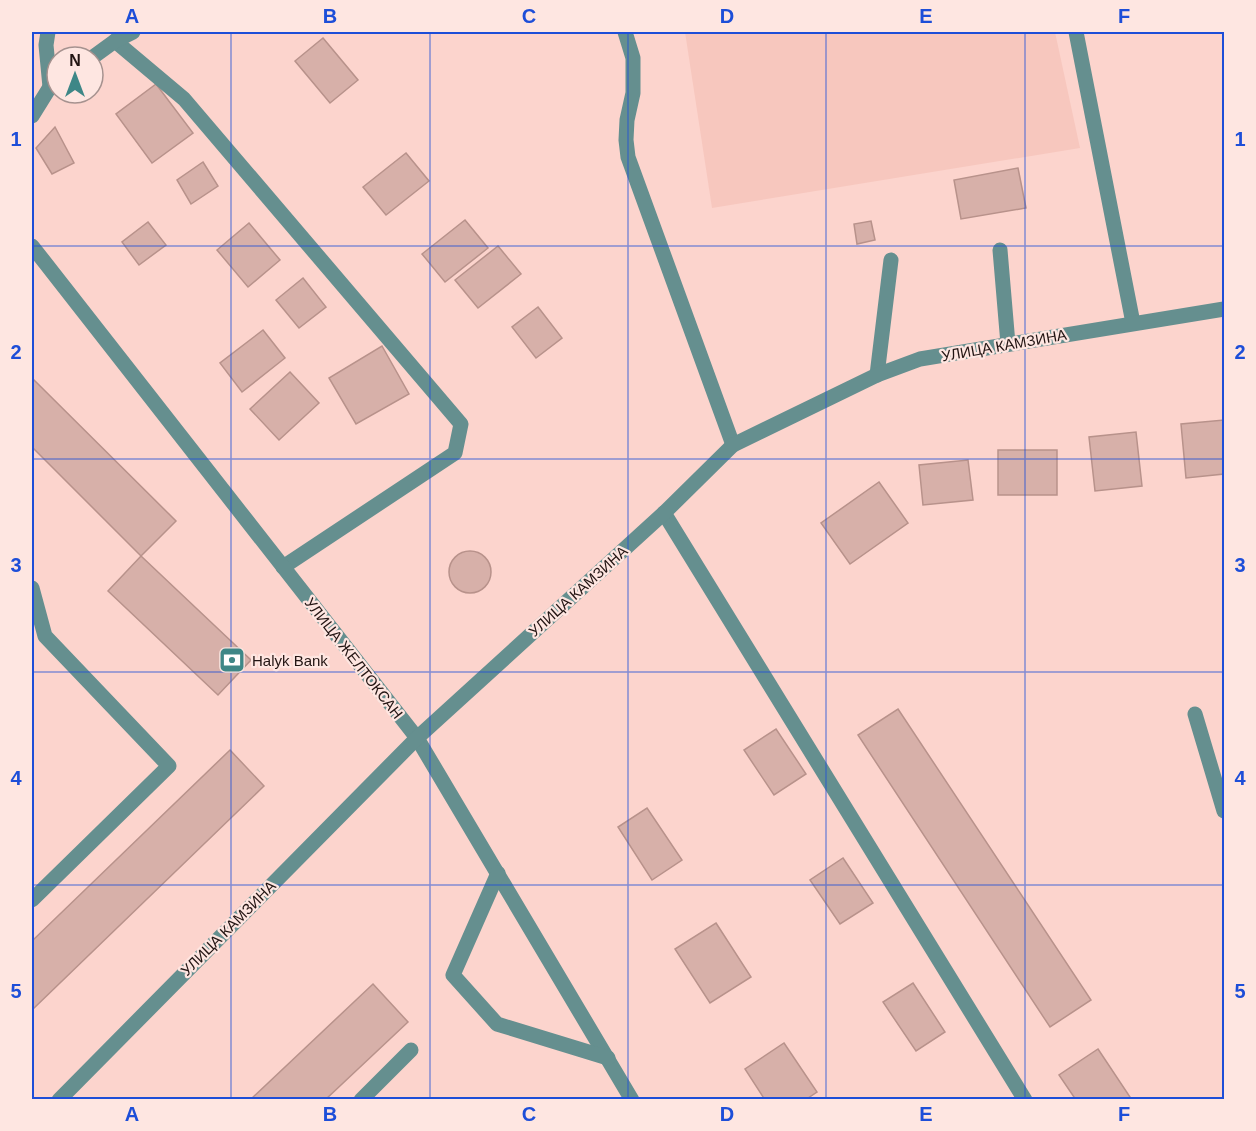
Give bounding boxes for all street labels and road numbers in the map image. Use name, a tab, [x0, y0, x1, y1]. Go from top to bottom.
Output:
street label: УЛИЦА КАМЗИНА	[940, 326, 1068, 364]
street label: УЛИЦА КАМЗИНА	[525, 542, 631, 640]
street label: УЛИЦА ЖЕЛТОКСАН	[302, 594, 406, 722]
street label: УЛИЦА КАМЗИНА	[177, 877, 279, 979]

